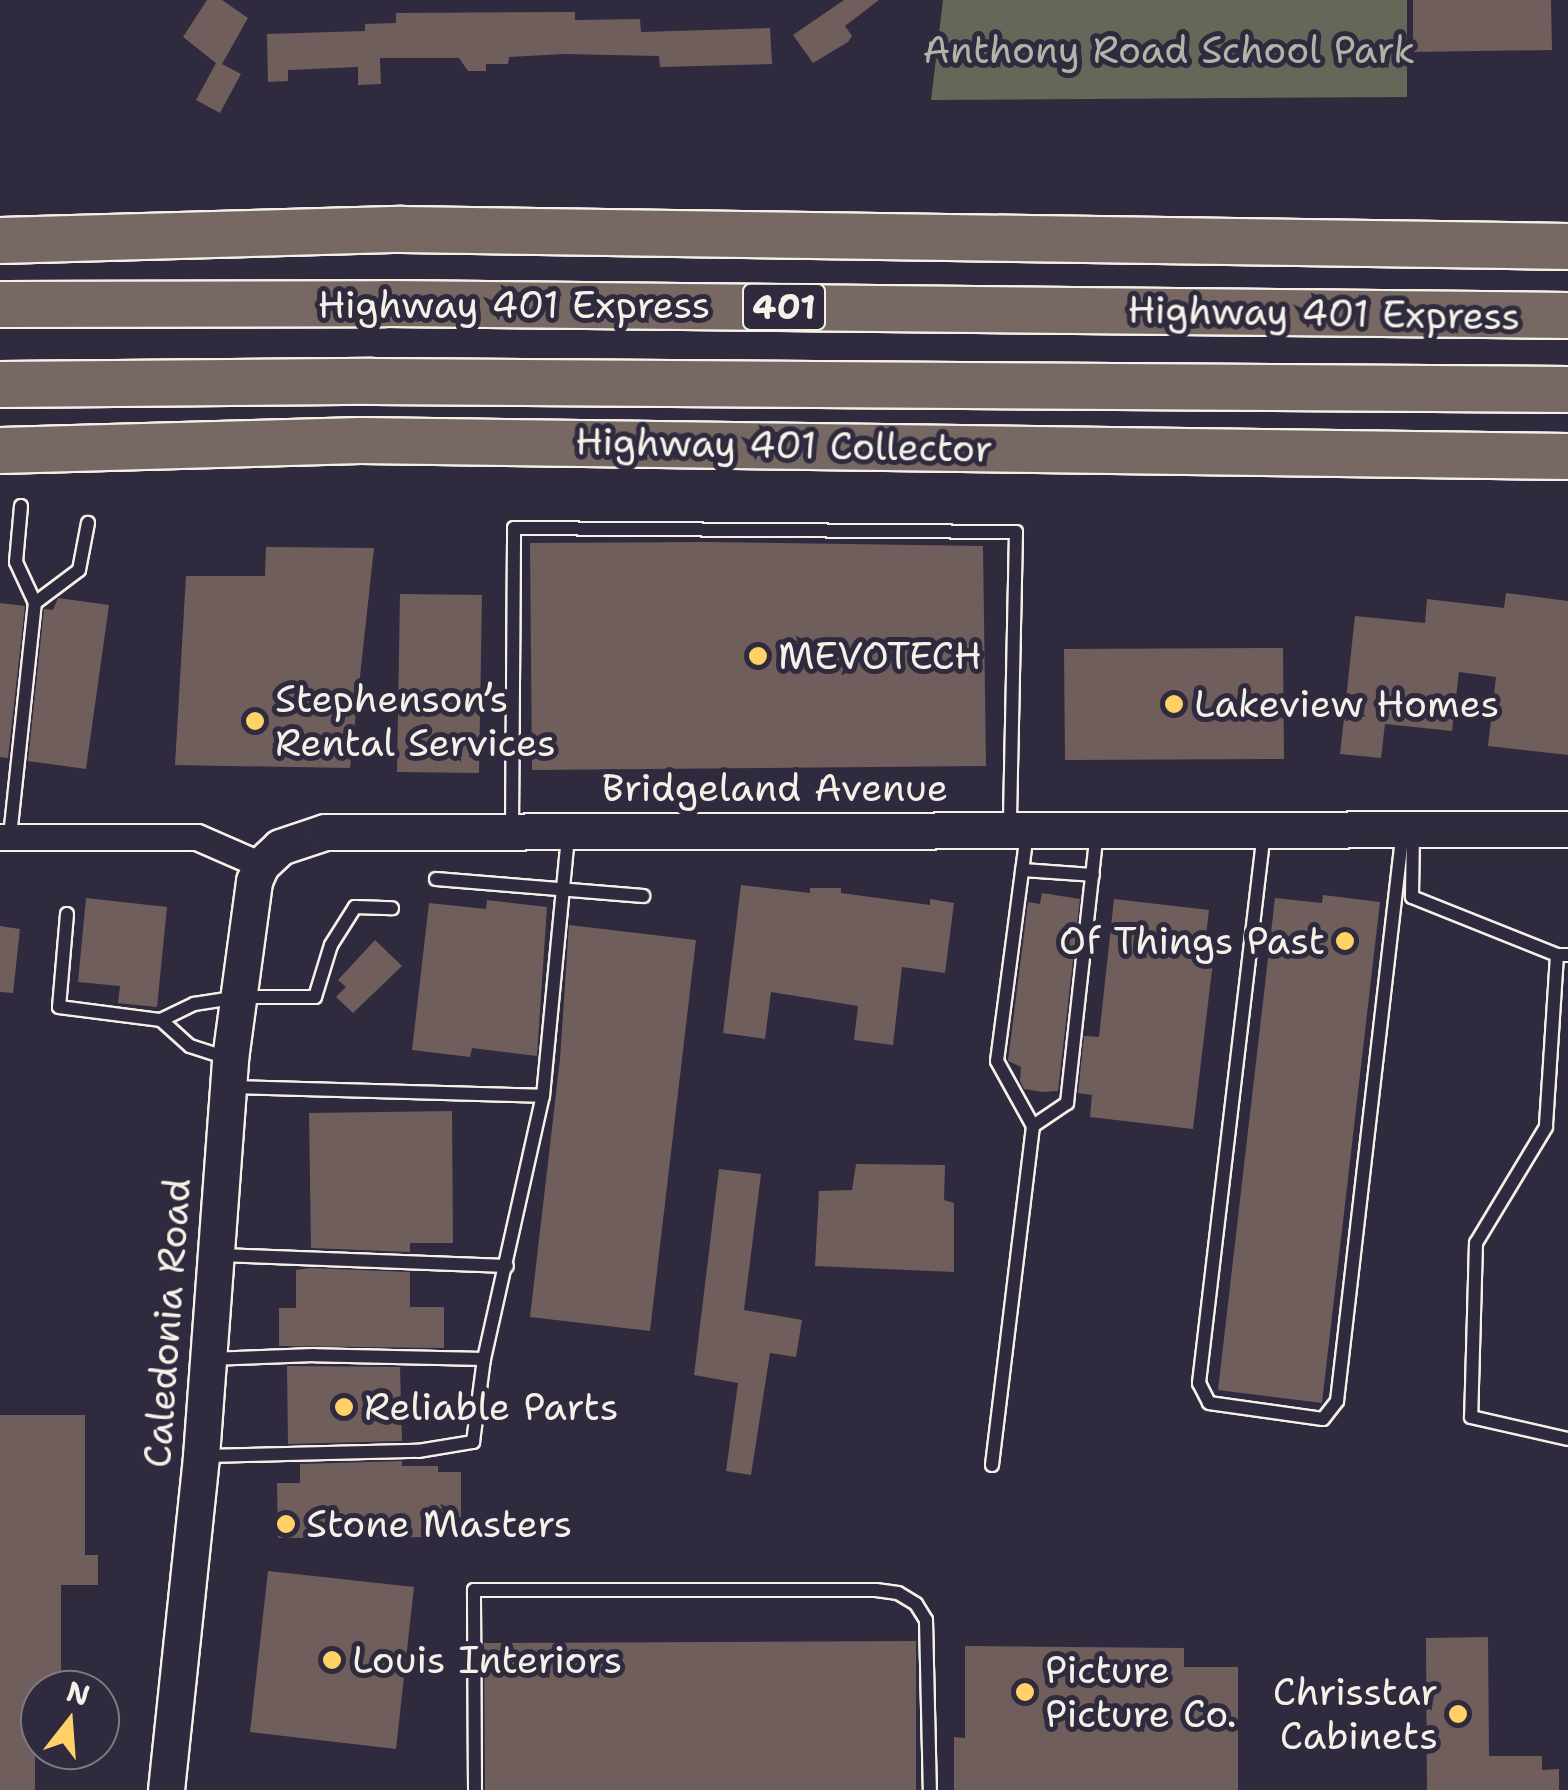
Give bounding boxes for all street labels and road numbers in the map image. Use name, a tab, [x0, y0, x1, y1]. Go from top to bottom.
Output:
road number: 401	[742, 277, 826, 337]
street label: Highway 401 Express	[318, 282, 710, 328]
street label: Highway 401 Express	[1127, 287, 1521, 339]
street label: Highway 401 Collector	[575, 419, 993, 471]
street label: Bridgeland Avenue	[602, 765, 948, 811]
street label: Caledonia Road	[134, 1177, 200, 1469]

